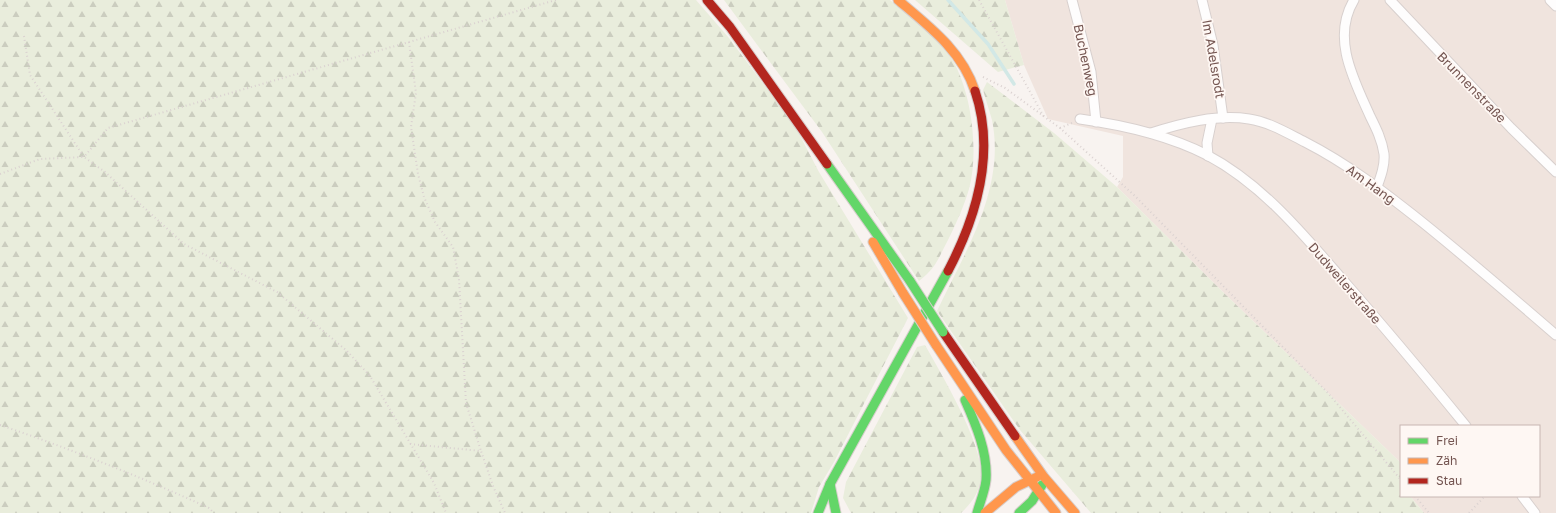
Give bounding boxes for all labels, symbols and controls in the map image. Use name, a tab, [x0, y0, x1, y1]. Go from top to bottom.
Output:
street label: Im Adelsrodt	[1199, 18, 1229, 100]
street label: Buchenweg	[1071, 23, 1101, 97]
street label: Brunnenstraße	[1434, 48, 1510, 126]
street label: Am Hang	[1343, 161, 1399, 207]
street label: Dudweilerstraße	[1305, 239, 1385, 327]
legend	[1400, 425, 1540, 497]
text: Frei	[1436, 433, 1458, 448]
text: Zäh	[1436, 453, 1457, 468]
text: Stau	[1436, 473, 1462, 488]

